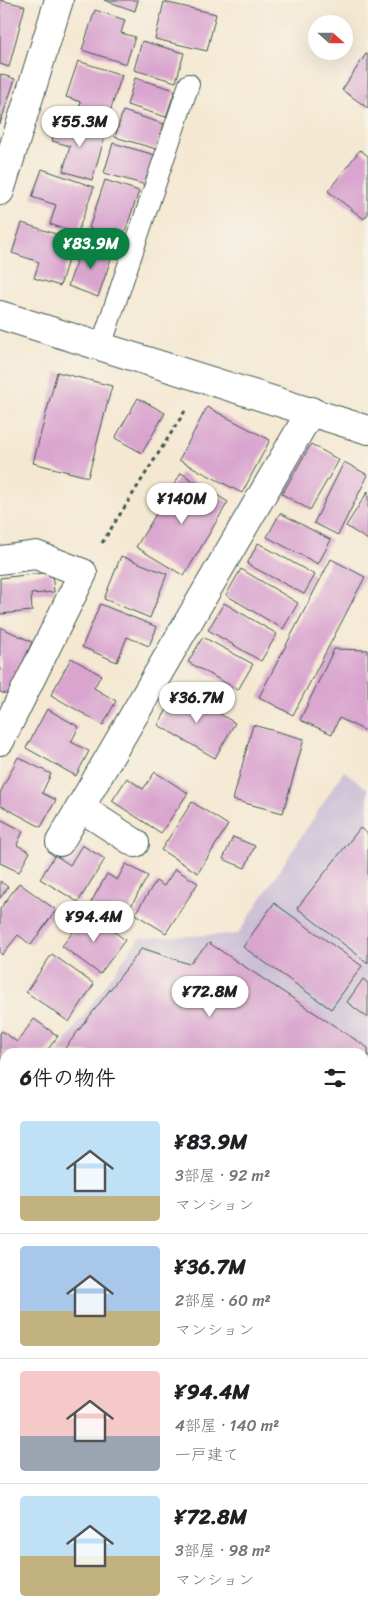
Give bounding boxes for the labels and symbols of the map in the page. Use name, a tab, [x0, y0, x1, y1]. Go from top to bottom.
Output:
north arrow	[308, 15, 352, 60]
pin: ¥55.3M	[39, 106, 121, 148]
pin: ¥83.9M	[50, 228, 132, 270]
pin: ¥140M	[147, 482, 217, 525]
pin: ¥36.7M	[156, 682, 238, 724]
pin: ¥94.4M	[53, 900, 135, 943]
pin: ¥72.8M	[169, 976, 251, 1018]

